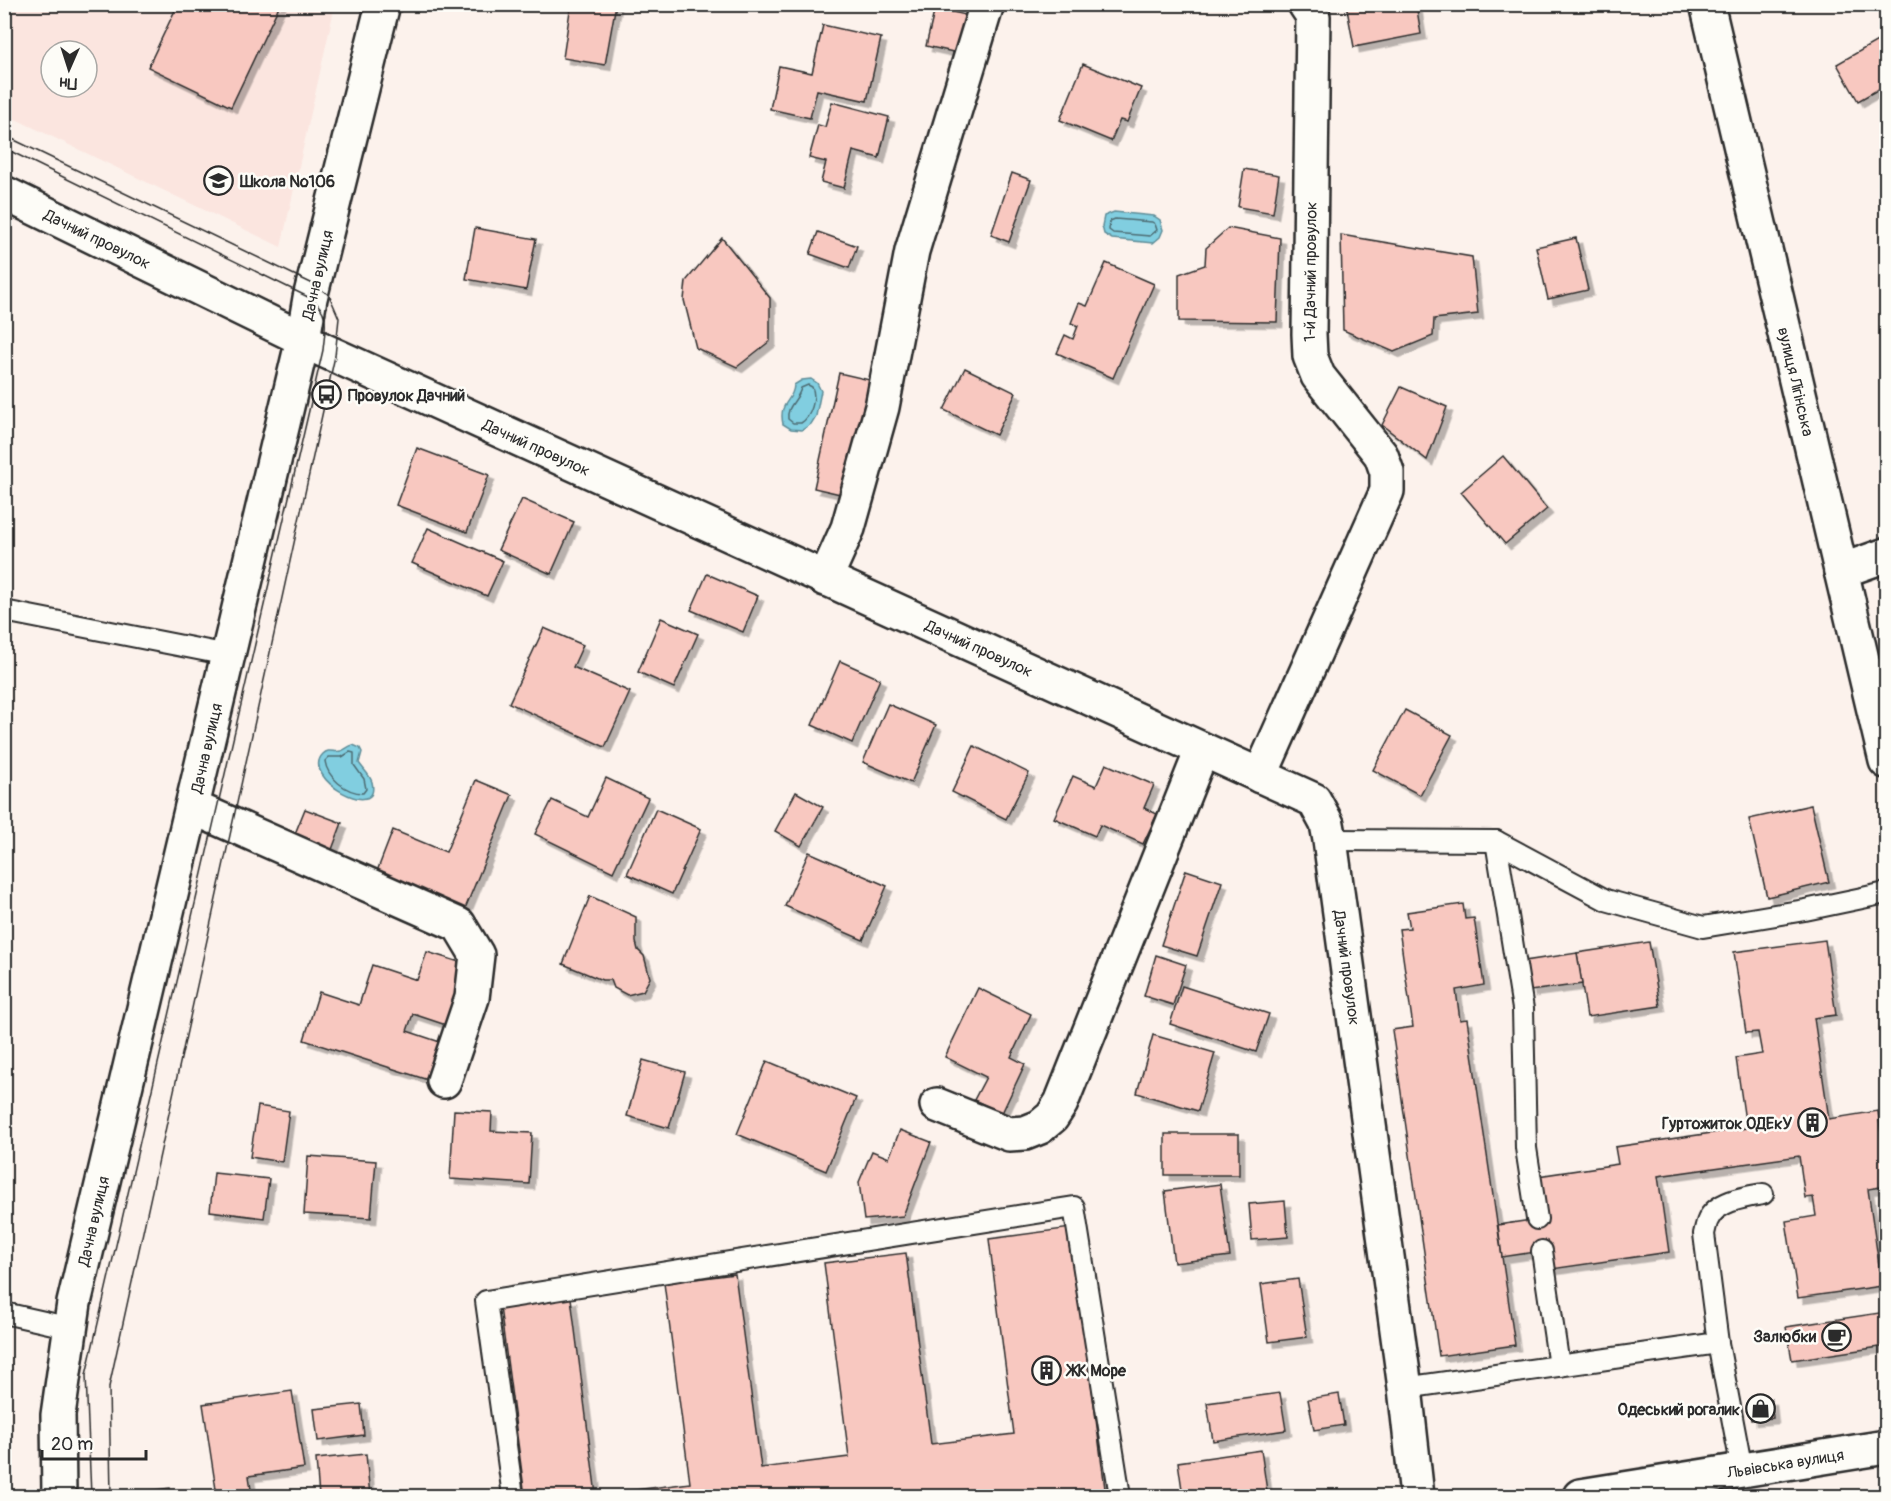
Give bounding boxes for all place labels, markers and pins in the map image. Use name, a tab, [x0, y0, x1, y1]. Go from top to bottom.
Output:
school or university icon: Школа №106	[203, 165, 235, 197]
place label: Школа №106	[239, 172, 335, 192]
bus stop icon: Провулок Дачний	[311, 379, 343, 411]
place label: Провулок Дачний	[348, 386, 465, 406]
building icon: Гуртожиток ОДЕкУ	[1797, 1107, 1829, 1139]
place label: Гуртожиток ОДЕкУ	[1662, 1114, 1792, 1134]
cafe icon: Залюбки	[1821, 1320, 1853, 1352]
place label: Залюбки	[1754, 1327, 1817, 1347]
building icon: ЖК Море	[1031, 1354, 1063, 1386]
place label: ЖК Море	[1065, 1361, 1127, 1381]
shop icon: Одеський рогалик	[1745, 1393, 1777, 1425]
place label: Одеський рогалик	[1618, 1400, 1740, 1420]

